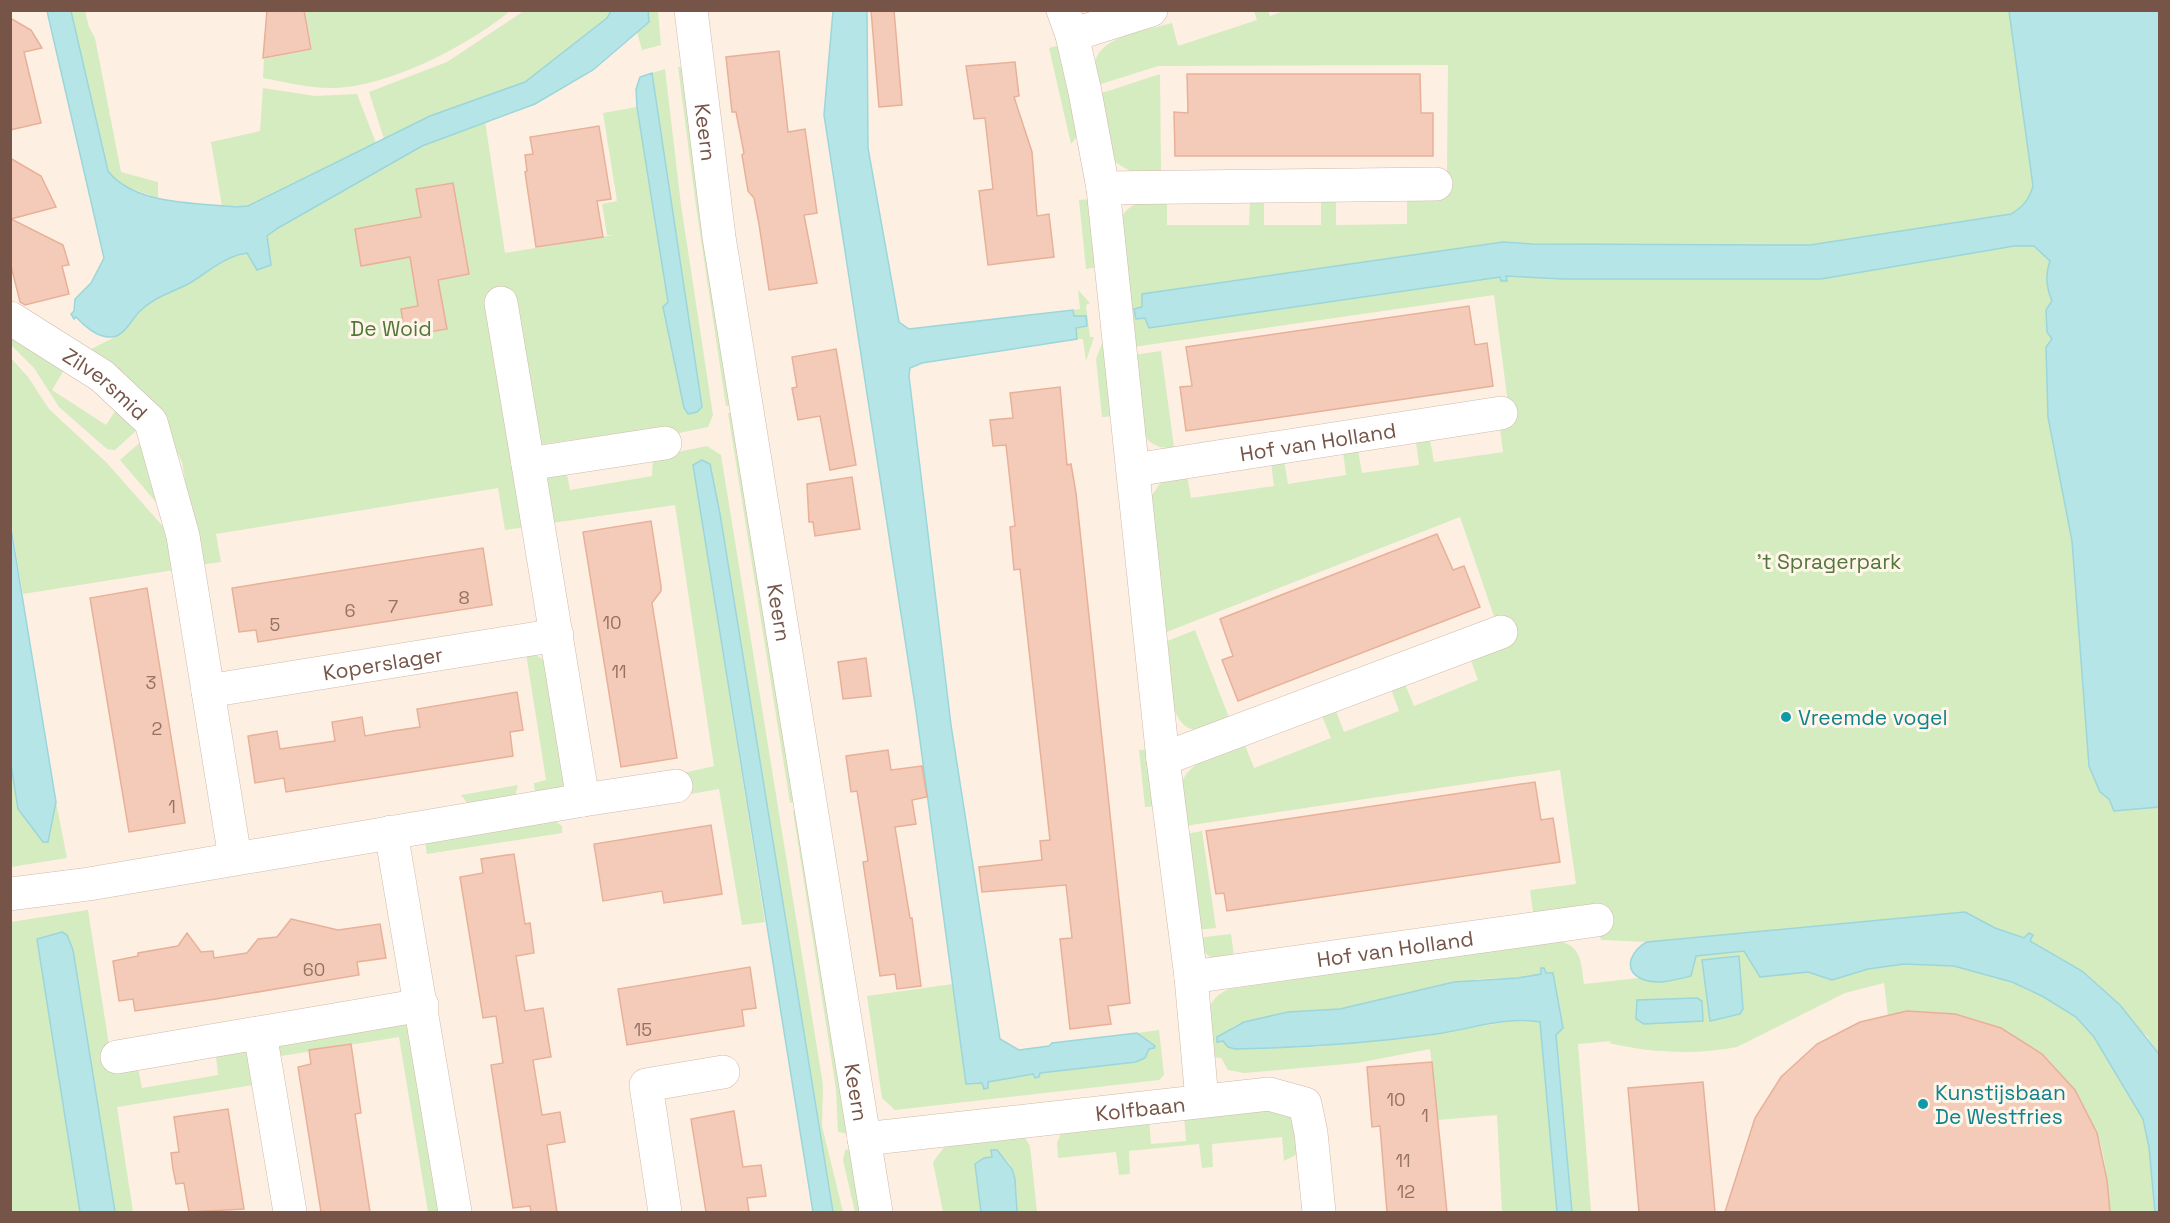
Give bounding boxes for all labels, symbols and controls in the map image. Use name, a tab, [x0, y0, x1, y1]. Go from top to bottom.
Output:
street label: Keern	[689, 102, 723, 163]
park label: De Woid	[350, 315, 432, 342]
street label: Zilversmid	[58, 341, 153, 425]
street label: Hof van Holland	[1238, 416, 1398, 467]
park label: 't Spragerpark	[1757, 548, 1901, 575]
street label: Keern	[762, 582, 797, 643]
house number: 8	[458, 586, 470, 609]
house number: 7	[388, 595, 398, 618]
house number: 6	[344, 599, 356, 622]
house number: 10	[602, 611, 622, 634]
house number: 5	[270, 613, 280, 636]
street label: Koperslager	[321, 640, 445, 686]
house number: 11	[611, 660, 627, 683]
house number: 3	[146, 671, 156, 694]
place label: Vreemde vogel	[1798, 704, 1948, 731]
marker: Vreemde vogel	[1779, 710, 1793, 724]
house number: 2	[152, 717, 162, 740]
house number: 1	[168, 795, 176, 818]
street label: Hof van Holland	[1315, 924, 1475, 973]
house number: 60	[303, 958, 325, 981]
house number: 15	[634, 1018, 652, 1041]
street label: Keern	[839, 1061, 875, 1123]
place label: Kunstijsbaan De Westfries	[1935, 1079, 2066, 1130]
house number: 10	[1386, 1088, 1406, 1111]
street label: Kolfbaan	[1094, 1090, 1187, 1127]
marker: Kunstijsbaan De Westfries	[1916, 1097, 1930, 1111]
house number: 1	[1421, 1104, 1429, 1127]
house number: 11	[1395, 1149, 1411, 1172]
house number: 12	[1397, 1180, 1415, 1203]

